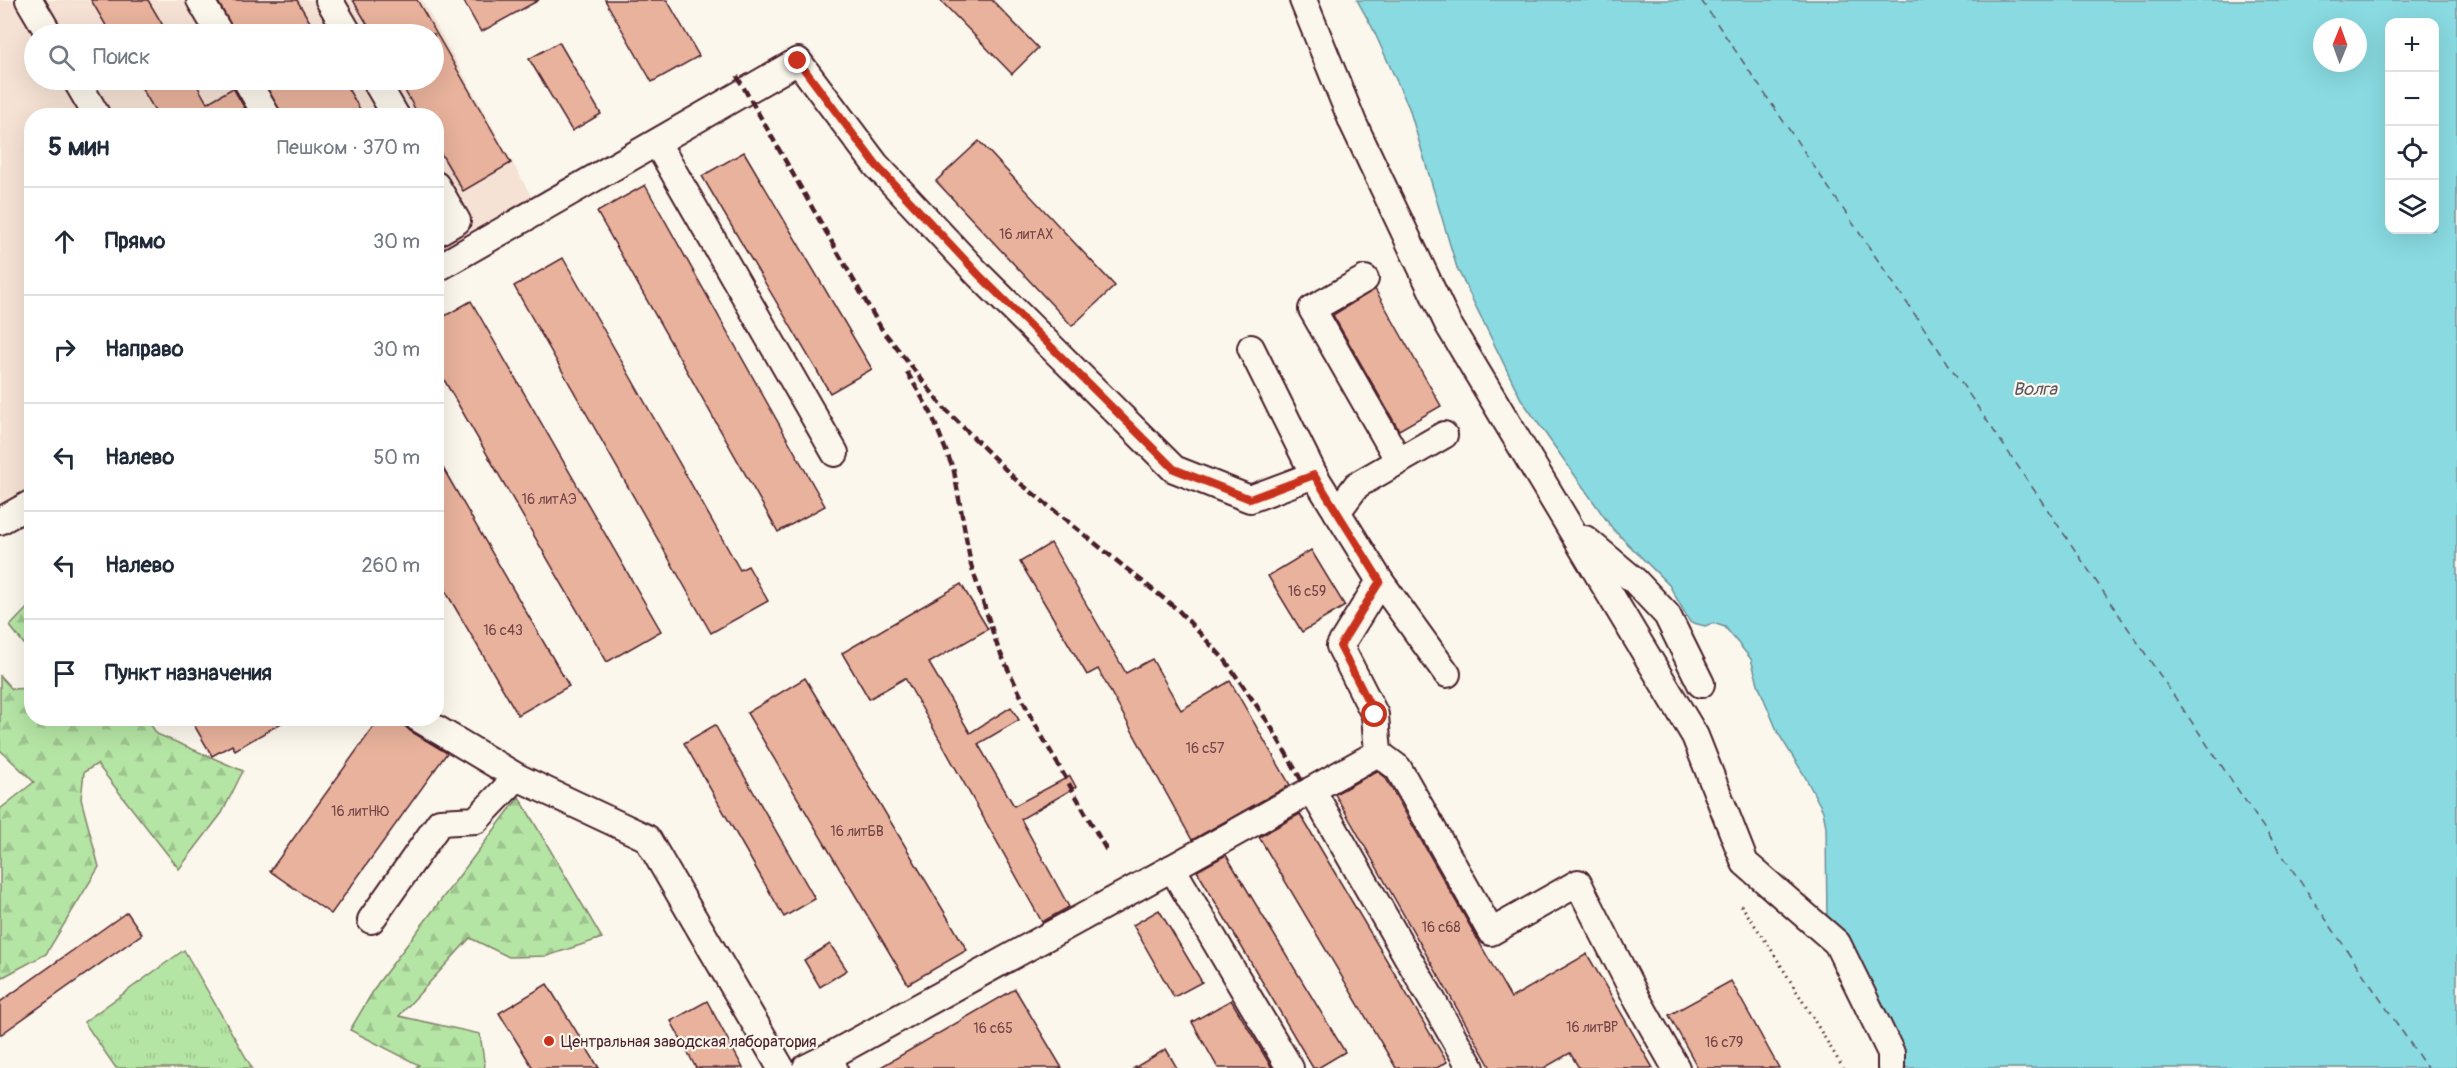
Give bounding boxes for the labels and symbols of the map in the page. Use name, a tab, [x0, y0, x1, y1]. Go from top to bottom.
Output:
north arrow	[2313, 18, 2367, 72]
route end	[784, 47, 810, 73]
house number: 16 литАХ	[999, 226, 1053, 243]
water label: Волга	[2013, 378, 2059, 401]
house number: 16 литАЭ	[522, 491, 577, 508]
house number: 16 с59	[1288, 583, 1326, 600]
house number: 16 с43	[483, 622, 523, 639]
route start	[1361, 701, 1387, 727]
house number: 16 с57	[1186, 740, 1225, 757]
house number: 16 литНЮ	[331, 803, 389, 820]
house number: 16 литБВ	[830, 823, 884, 840]
house number: 16 с68	[1422, 919, 1460, 936]
house number: 16 литВР	[1566, 1019, 1618, 1036]
house number: 16 с65	[973, 1020, 1013, 1037]
place label: Центральная заводская лаборатория	[561, 1032, 816, 1052]
marker: Центральная заводская лаборатория	[542, 1034, 556, 1048]
house number: 16 с79	[1705, 1034, 1743, 1051]

